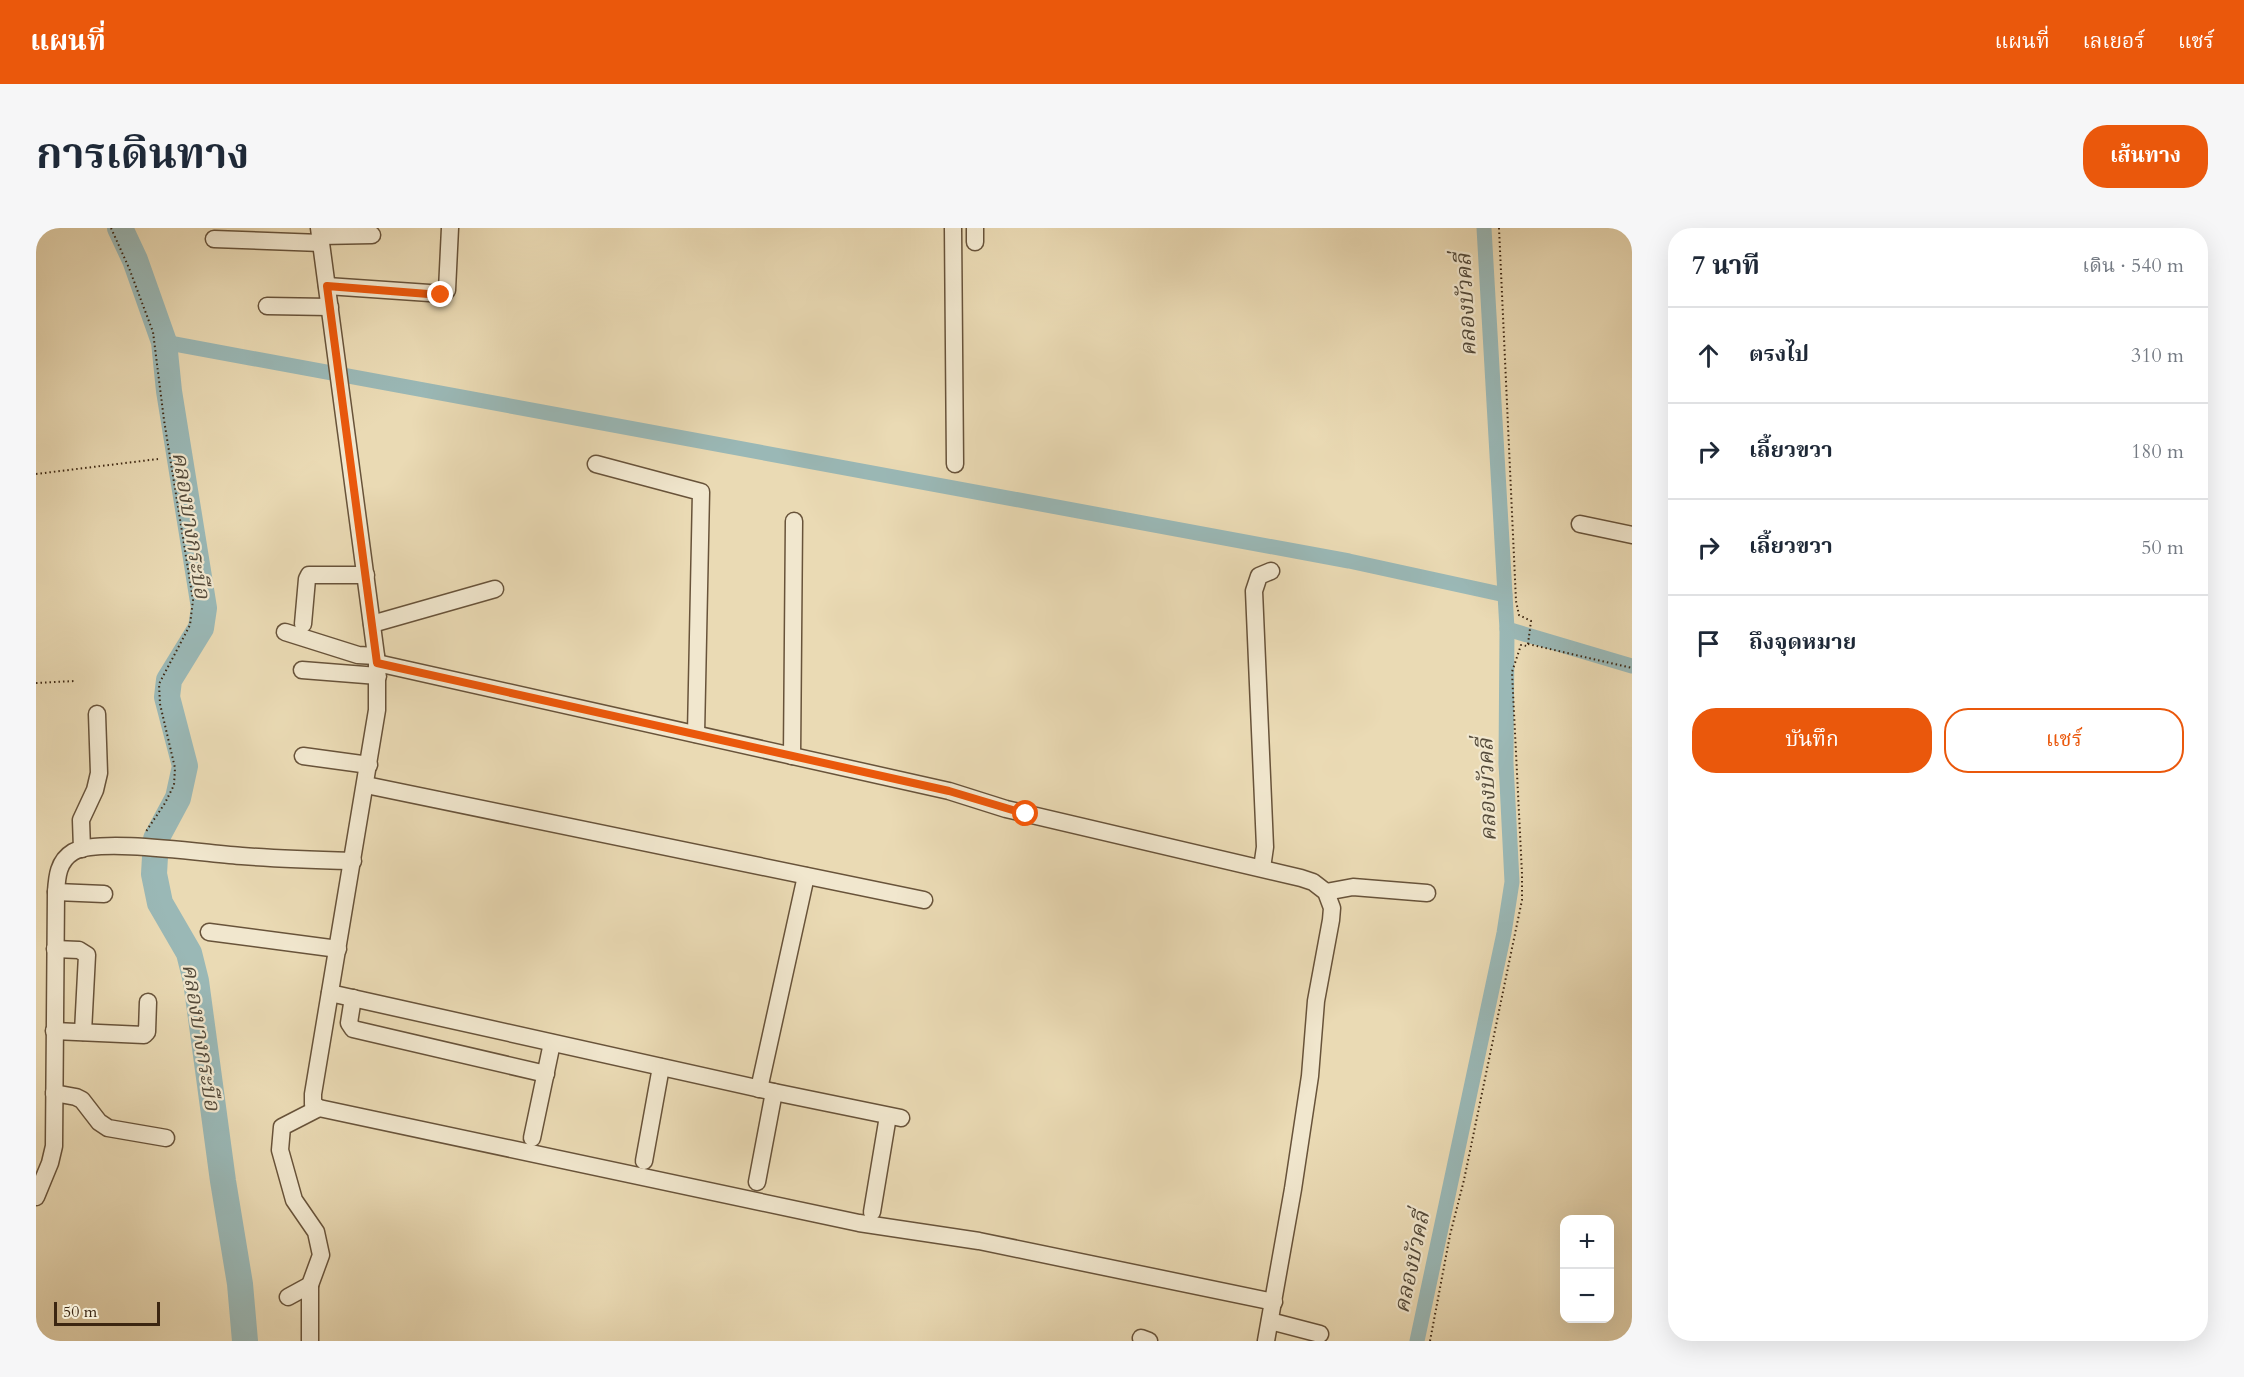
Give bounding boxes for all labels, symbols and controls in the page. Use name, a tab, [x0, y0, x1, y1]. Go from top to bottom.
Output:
text: แผนที่	[30, 22, 106, 60]
text: แผนที่	[1995, 27, 2050, 56]
text: เลเยอร์	[2083, 27, 2145, 56]
text: แชร์	[2178, 27, 2214, 56]
button: เส้นทาง	[2083, 125, 2208, 188]
text: การเดินทาง	[36, 126, 249, 183]
text: 7 นาที	[1692, 248, 1760, 283]
water label: คลองบัวคลี่	[1446, 249, 1484, 357]
text: เดิน · 540 m	[2082, 252, 2184, 279]
route end	[427, 281, 453, 307]
icon: ahead	[1692, 339, 1725, 372]
text: ตรงไป	[1749, 339, 1809, 369]
text: 310 m	[2131, 342, 2184, 369]
icon: right	[1692, 435, 1725, 468]
text: เลี้ยวขวา	[1749, 435, 1833, 465]
text: 180 m	[2131, 438, 2184, 465]
water label: คลองบางกระบือ	[165, 450, 218, 602]
icon: right	[1692, 531, 1725, 564]
text: เลี้ยวขวา	[1749, 531, 1833, 561]
text: 50 m	[2141, 534, 2184, 561]
icon: arrive	[1692, 627, 1725, 660]
text: ถึงจุดหมาย	[1749, 627, 1856, 657]
button: บันทึก	[1692, 708, 1932, 773]
button: แชร์	[1944, 708, 2184, 773]
water label: คลองบัวคลี่	[1468, 734, 1504, 842]
route start	[1012, 800, 1038, 826]
water label: คลองบางกระบือ	[175, 962, 228, 1114]
water label: คลองบัวคลี่	[1385, 1205, 1438, 1316]
map controls	[1560, 1215, 1614, 1323]
button: +	[1560, 1215, 1614, 1269]
button: −	[1560, 1269, 1614, 1323]
scale bar	[54, 1299, 160, 1326]
text: 50 m	[63, 1301, 97, 1323]

